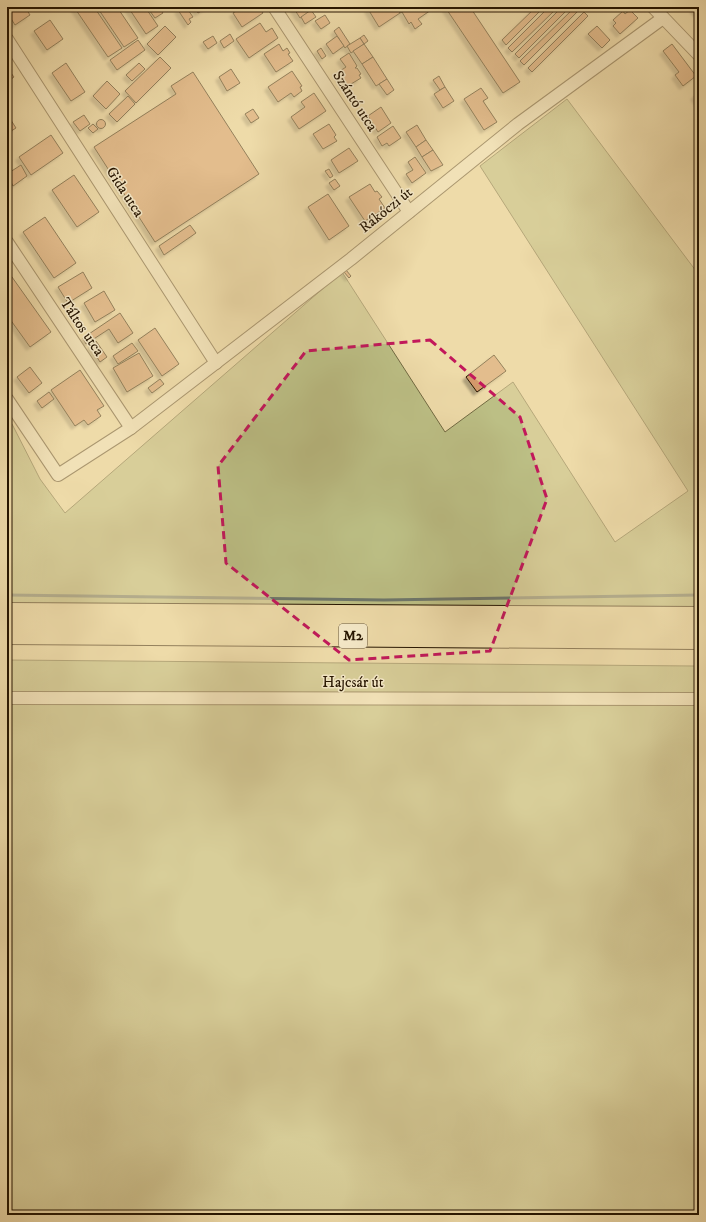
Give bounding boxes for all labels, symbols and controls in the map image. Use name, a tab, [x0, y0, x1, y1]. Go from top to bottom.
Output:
street label: Szántó utca	[328, 67, 382, 135]
street label: Gida utca	[102, 163, 149, 221]
street label: Rákóczi út	[356, 183, 417, 237]
street label: Táltos utca	[56, 294, 109, 360]
road number: M2	[339, 624, 367, 648]
street label: Hajcsár út	[322, 673, 384, 692]

